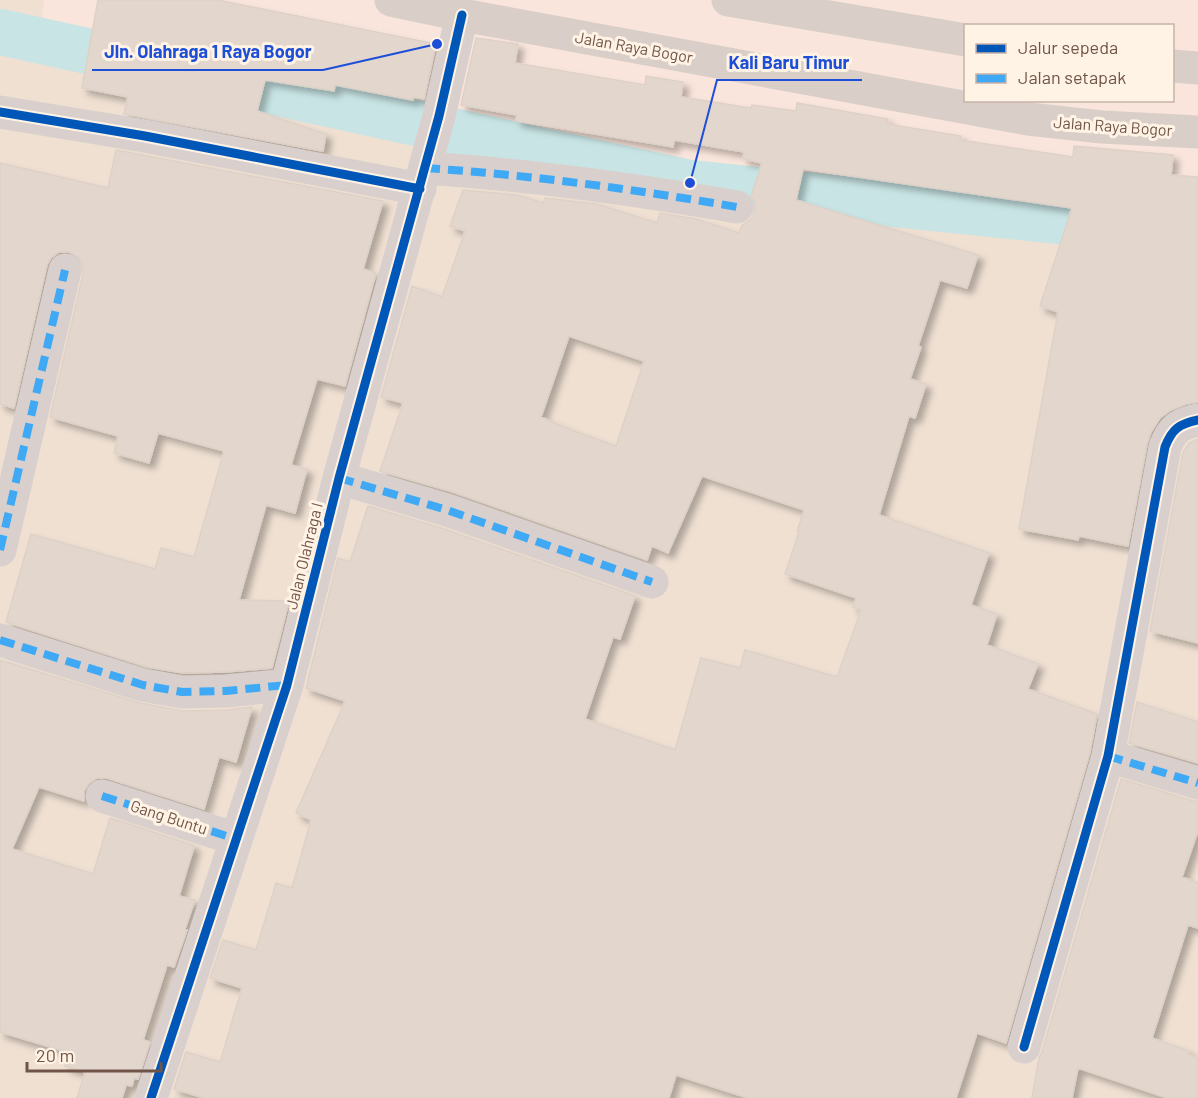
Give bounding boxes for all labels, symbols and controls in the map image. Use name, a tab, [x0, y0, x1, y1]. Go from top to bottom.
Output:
legend	[964, 24, 1174, 102]
street label: Jalan Raya Bogor	[574, 27, 695, 66]
callout: Jln. Olahraga 1 Raya Bogor	[92, 34, 323, 70]
text: Jalur sepeda	[1018, 36, 1118, 58]
text: Jln. Olahraga 1 Raya Bogor	[104, 40, 312, 62]
callout: Kali Baru Timur	[717, 44, 862, 80]
text: Kali Baru Timur	[728, 51, 850, 73]
text: Jalan setapak	[1018, 66, 1126, 88]
street label: Jalan Raya Bogor	[1053, 112, 1173, 139]
street label: Jalan Olahraga I	[281, 500, 326, 611]
street label: Gang Buntu	[128, 795, 210, 838]
scale bar	[27, 1035, 160, 1073]
text: 20 m	[36, 1044, 74, 1066]

